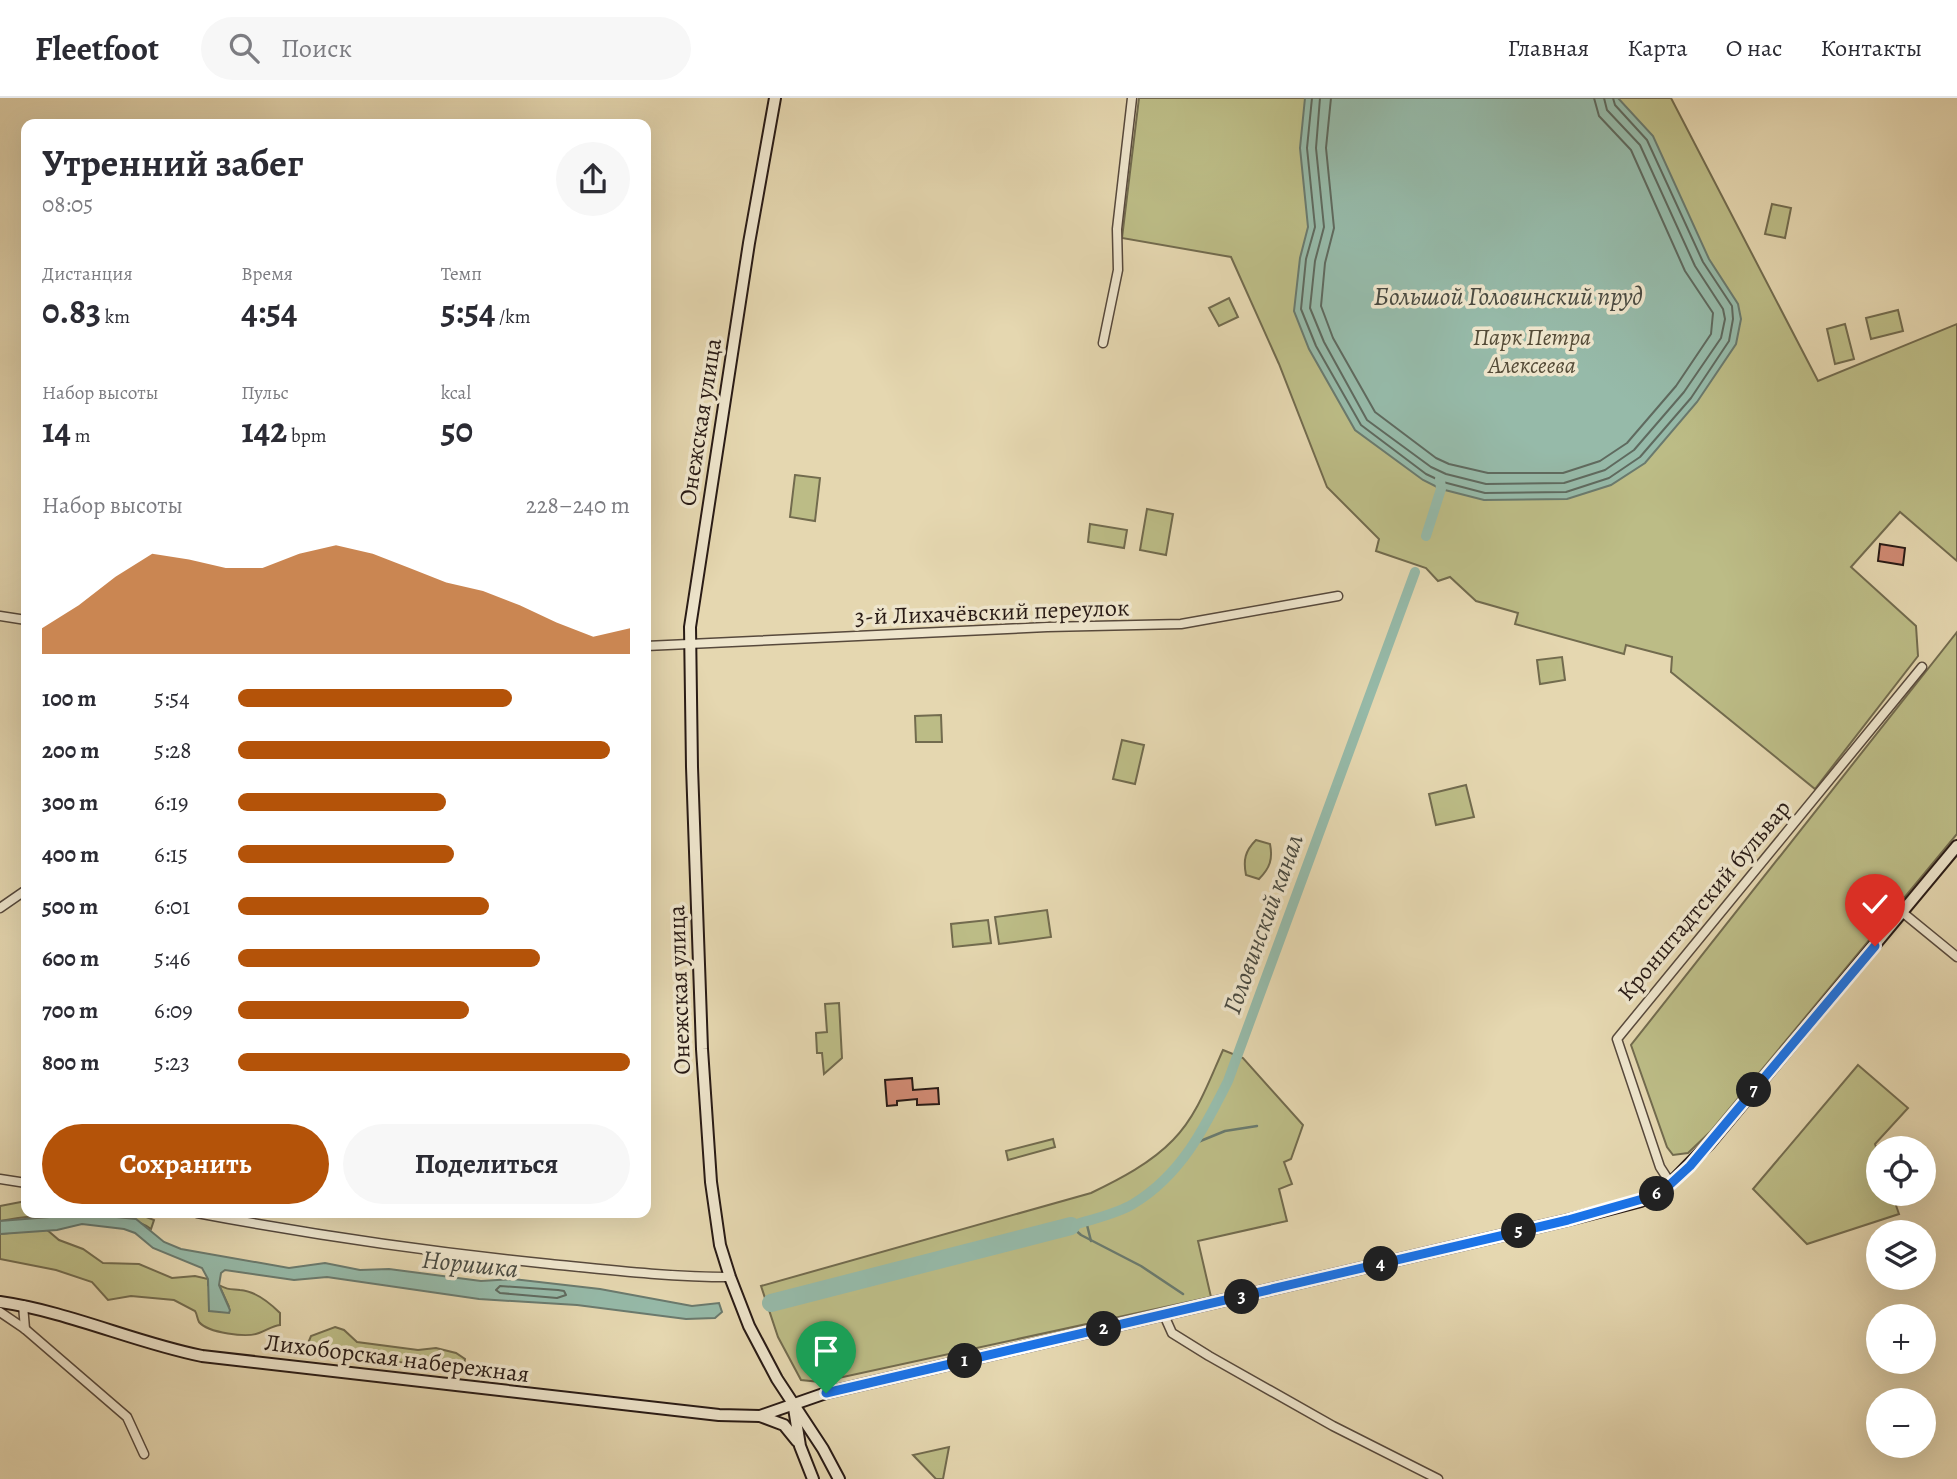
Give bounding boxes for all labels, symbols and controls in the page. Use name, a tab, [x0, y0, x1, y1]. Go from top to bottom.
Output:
search box	[201, 17, 691, 80]
text: Fleetfoot	[35, 26, 159, 71]
icon: search	[225, 29, 263, 67]
text: Поиск	[281, 31, 352, 66]
text: Главная	[1508, 32, 1589, 64]
text: Карта	[1627, 32, 1688, 64]
text: О нас	[1726, 32, 1782, 64]
text: Контакты	[1820, 32, 1922, 64]
text: Утренний забег	[42, 137, 303, 189]
button: share	[556, 142, 630, 216]
text: 08:05	[42, 189, 93, 220]
text: Дистанция	[42, 261, 133, 287]
text: Время	[241, 261, 293, 287]
text: Темп	[441, 261, 482, 287]
water label: Большой Головинский пруд	[1373, 279, 1643, 314]
text: 0.83	[42, 287, 101, 335]
text: 4:54	[241, 287, 298, 335]
text: 5:54	[441, 287, 495, 335]
text: km	[101, 304, 130, 330]
text: /km	[495, 304, 531, 330]
park label: Парк Петра Алексеева	[1473, 321, 1591, 381]
street label: Онежская улица	[671, 336, 729, 508]
text: Набор высоты	[42, 380, 158, 406]
text: Пульс	[241, 380, 289, 406]
text: kcal	[441, 380, 471, 406]
text: 14	[42, 406, 71, 454]
text: 142	[241, 406, 287, 454]
text: 50	[441, 406, 473, 454]
text: m	[71, 423, 91, 449]
text: bpm	[287, 423, 326, 449]
text: Набор высоты	[42, 490, 183, 521]
text: 228–240 m	[526, 490, 630, 521]
street label: 3-й Лихачёвский переулок	[854, 591, 1130, 633]
text: 100 m	[42, 683, 97, 714]
text: 5:54	[154, 683, 190, 714]
text: 200 m	[42, 735, 100, 766]
text: 5:28	[154, 735, 191, 766]
text: 300 m	[42, 787, 98, 818]
text: 6:19	[154, 787, 188, 818]
street label: Кронштадтский бульвар	[1610, 793, 1798, 1007]
water label: Головинский канал	[1214, 828, 1312, 1019]
text: 400 m	[42, 839, 99, 870]
text: 6:15	[154, 839, 188, 870]
pin	[1845, 874, 1905, 946]
icon: check	[1856, 885, 1894, 923]
text: 500 m	[42, 891, 98, 922]
text: 6:01	[154, 891, 190, 922]
street label: Онежская улица	[660, 905, 698, 1075]
text: 600 m	[42, 943, 99, 974]
text: 5:46	[154, 943, 190, 974]
text: 700 m	[42, 995, 98, 1026]
text: 6:09	[154, 995, 193, 1026]
text: 800 m	[42, 1047, 99, 1078]
text: 5:23	[154, 1047, 190, 1078]
pin: 7	[1736, 1072, 1772, 1108]
text: 7	[1749, 1076, 1758, 1102]
button: Сохранить	[42, 1124, 329, 1204]
button: Поделиться	[343, 1124, 630, 1204]
map controls	[1866, 1136, 1936, 1458]
button: locate	[1866, 1136, 1936, 1206]
pin: 6	[1640, 1176, 1674, 1212]
text: 6	[1652, 1180, 1661, 1206]
pin: 5	[1502, 1214, 1536, 1248]
text: 5	[1514, 1217, 1523, 1243]
button: layers	[1866, 1220, 1936, 1290]
water label: Норишка	[420, 1242, 520, 1286]
pin: 4	[1364, 1246, 1398, 1282]
text: 4	[1376, 1250, 1385, 1276]
pin: 3	[1224, 1280, 1260, 1314]
text: 3	[1237, 1283, 1246, 1309]
button: +	[1866, 1304, 1936, 1374]
pin: 2	[1086, 1312, 1122, 1346]
text: 2	[1099, 1315, 1108, 1341]
pin	[796, 1321, 856, 1393]
street label: Лихоборская набережная	[263, 1326, 531, 1390]
icon: arrive	[807, 1332, 845, 1370]
pin: 1	[948, 1344, 982, 1378]
text: 1	[961, 1347, 968, 1373]
button: −	[1866, 1388, 1936, 1458]

